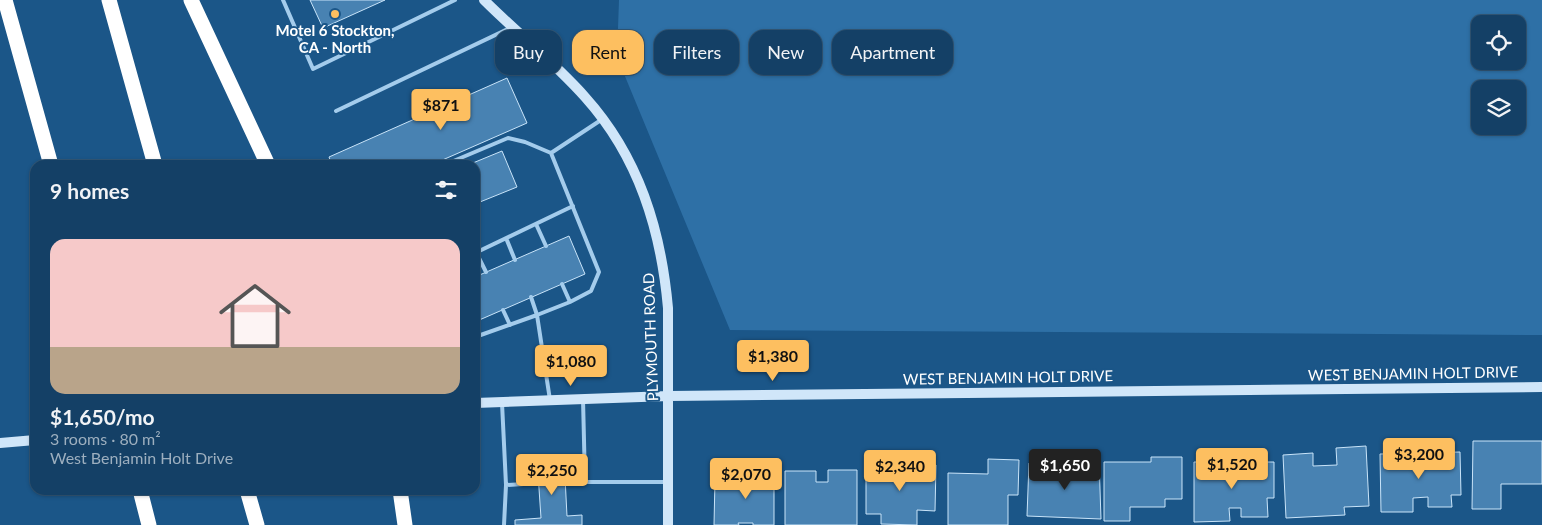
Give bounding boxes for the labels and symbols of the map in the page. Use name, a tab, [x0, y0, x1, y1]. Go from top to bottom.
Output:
marker: Motel 6 Stockton, CA - North	[329, 8, 341, 20]
place label: Motel 6 Stockton, CA - North	[275, 21, 395, 56]
pin: $871	[411, 88, 471, 131]
street label: PLYMOUTH ROAD	[639, 273, 661, 401]
pin: $1,380	[732, 340, 814, 382]
pin: $1,080	[530, 344, 612, 387]
street label: WEST BENJAMIN HOLT DRIVE	[1308, 362, 1518, 384]
street label: WEST BENJAMIN HOLT DRIVE	[903, 366, 1113, 388]
pin: $3,200	[1378, 438, 1460, 480]
pin: $1,650	[1024, 448, 1106, 491]
pin: $1,520	[1191, 448, 1273, 490]
pin: $2,340	[859, 450, 941, 492]
pin: $2,250	[511, 454, 593, 496]
pin: $2,070	[705, 458, 787, 500]

